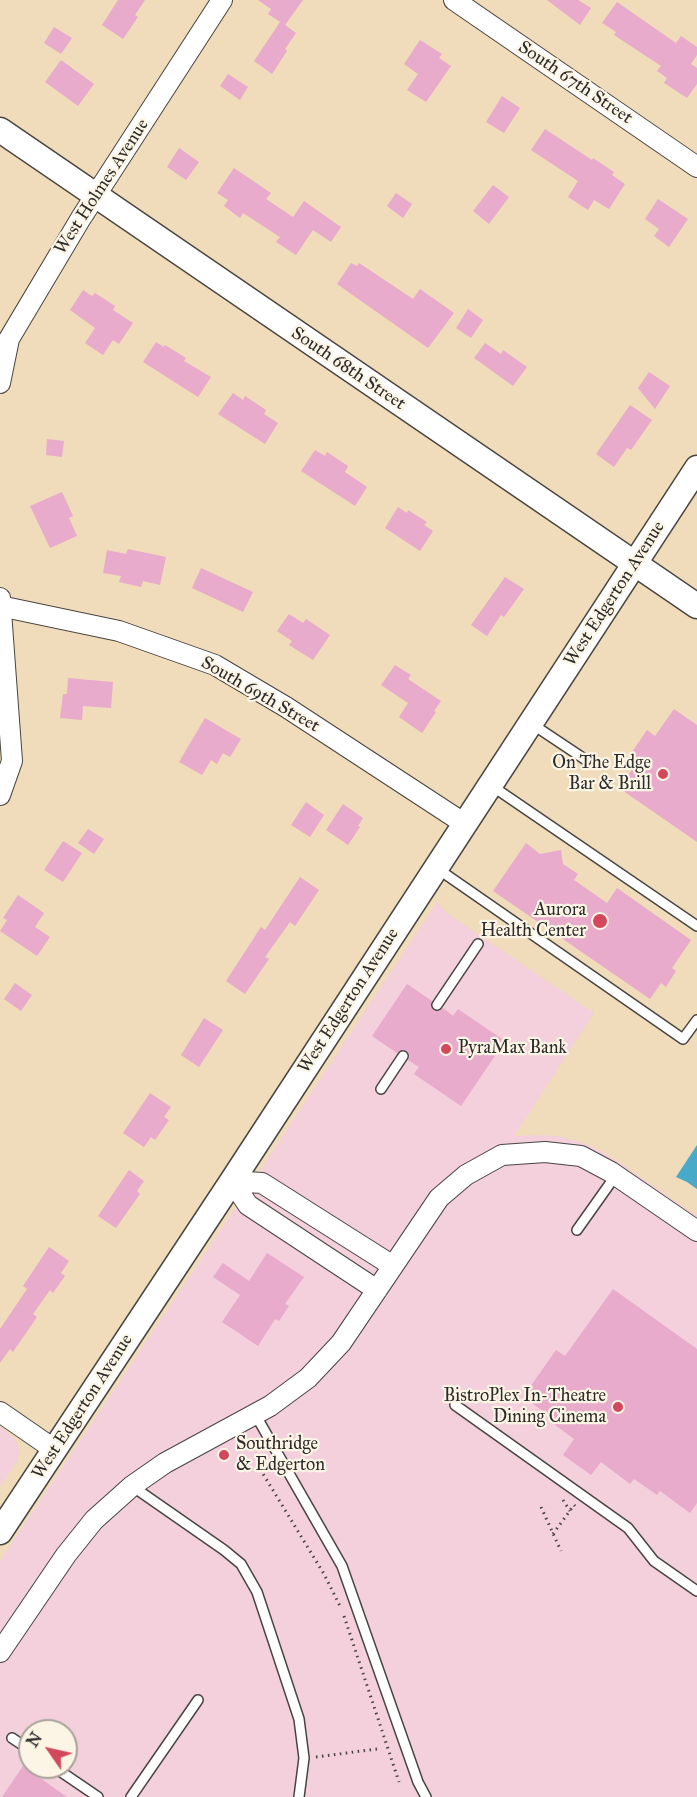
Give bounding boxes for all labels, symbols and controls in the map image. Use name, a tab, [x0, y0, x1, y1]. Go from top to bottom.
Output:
street label: South 67th Street	[514, 37, 636, 129]
street label: West Holmes Avenue	[50, 115, 154, 259]
street label: South 68th Street	[287, 323, 409, 415]
street label: West Edgerton Avenue	[560, 517, 670, 671]
street label: South 69th Street	[197, 652, 323, 738]
place label: On The Edge Bar & Brill	[552, 753, 651, 795]
marker: On The Edge Bar & Brill	[656, 767, 670, 781]
place label: Aurora Health Center	[480, 900, 586, 942]
marker: Aurora Health Center	[591, 912, 609, 930]
street label: West Edgerton Avenue	[294, 924, 404, 1078]
place label: PyraMax Bank	[458, 1038, 567, 1060]
marker: PyraMax Bank	[439, 1042, 453, 1056]
street label: West Edgerton Avenue	[28, 1330, 138, 1484]
place label: BistroPlex In-Theatre Dining Cinema	[444, 1386, 606, 1428]
marker: BistroPlex In-Theatre Dining Cinema	[611, 1400, 625, 1414]
place label: Southridge & Edgerton	[236, 1434, 325, 1476]
marker: Southridge & Edgerton	[217, 1448, 231, 1462]
north arrow	[18, 1719, 78, 1779]
text: N	[23, 1729, 46, 1751]

